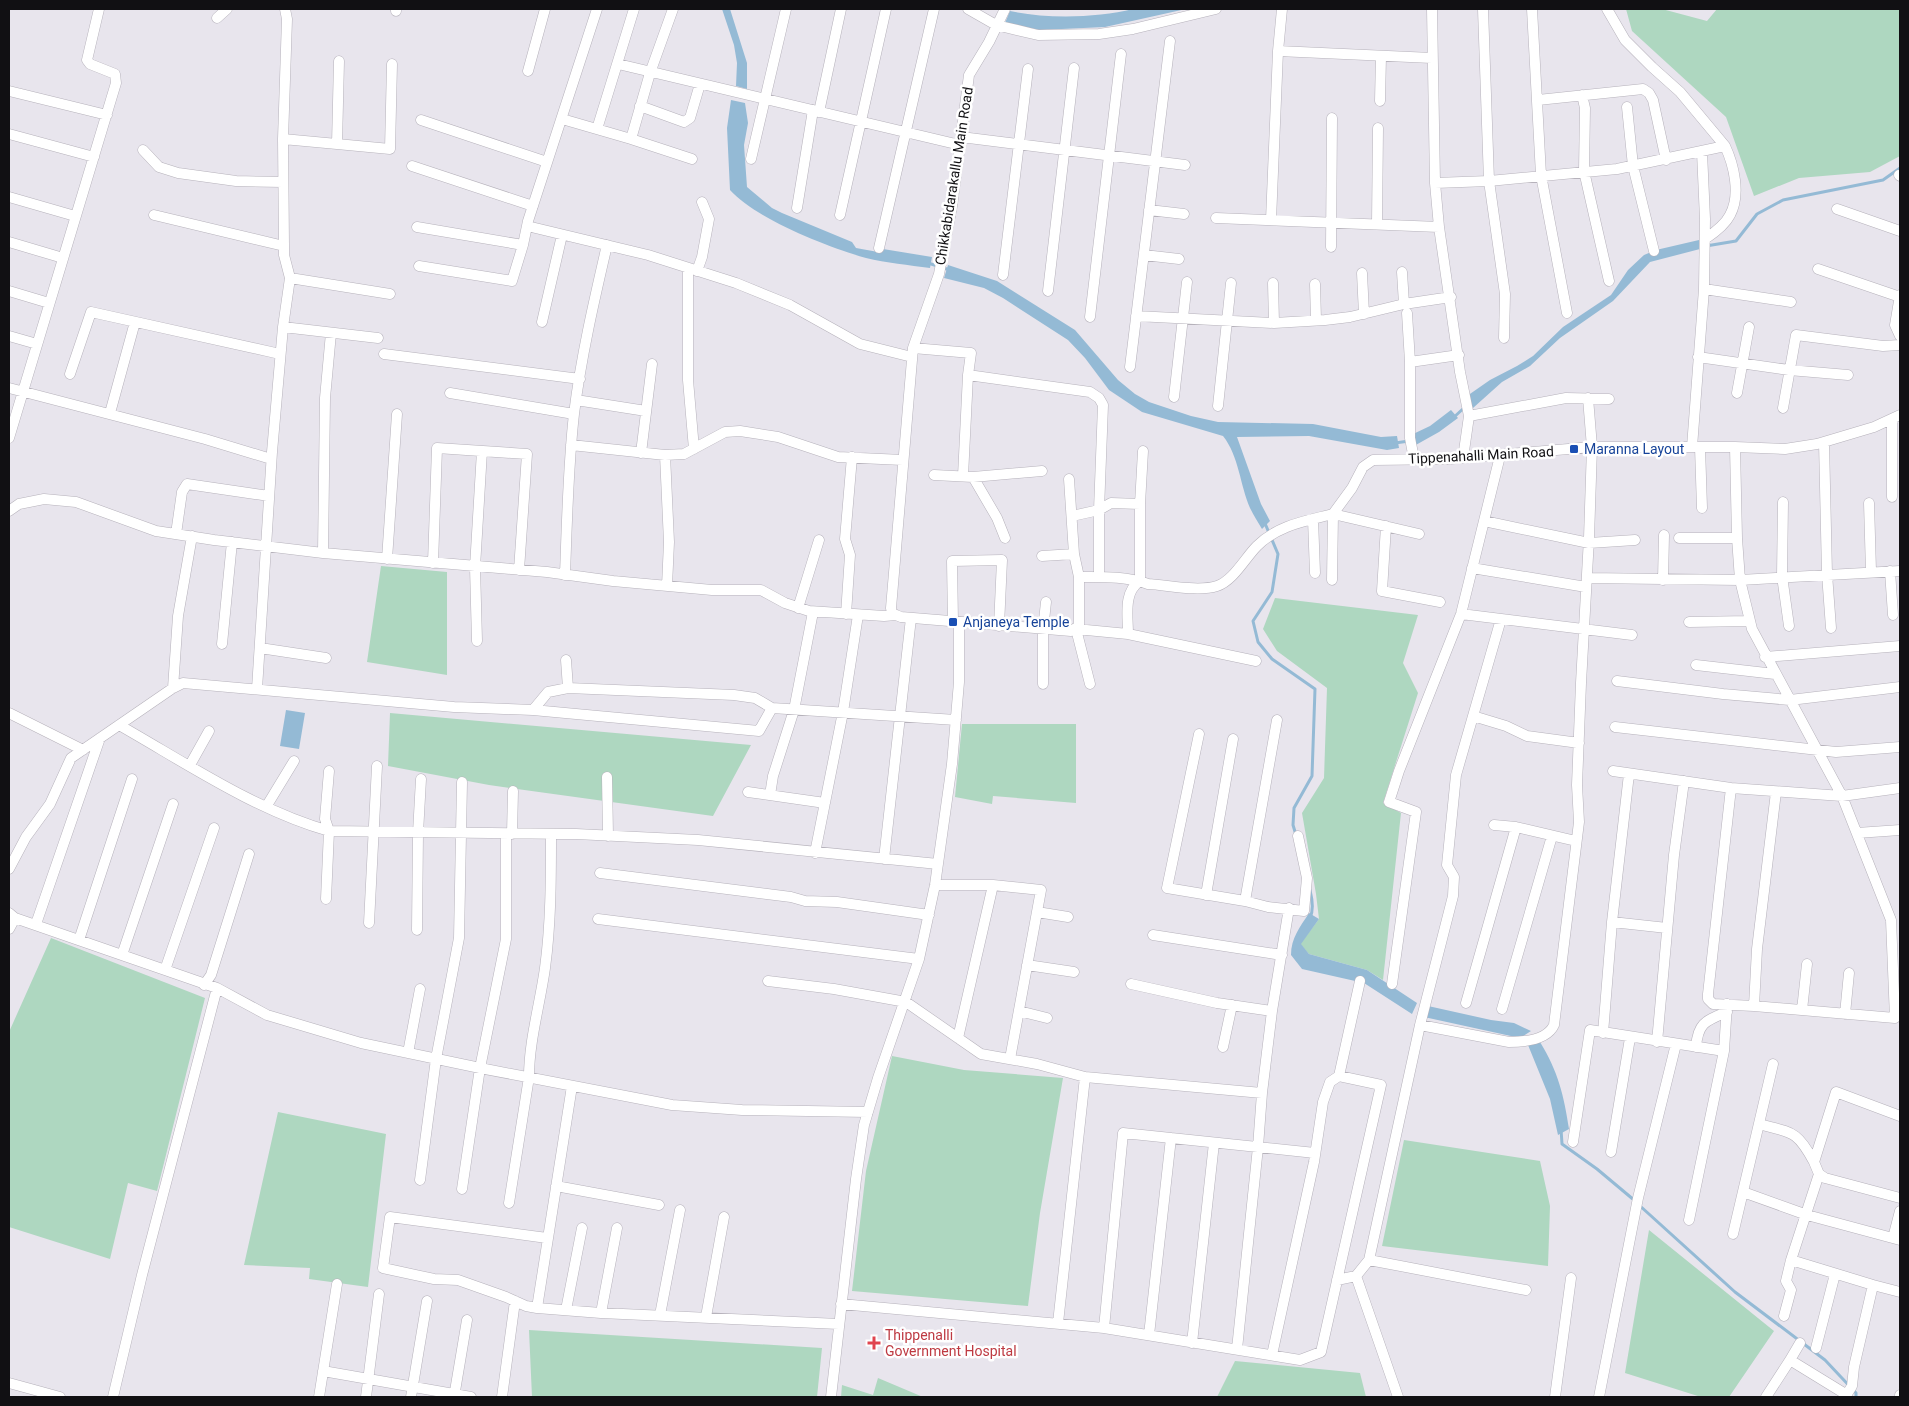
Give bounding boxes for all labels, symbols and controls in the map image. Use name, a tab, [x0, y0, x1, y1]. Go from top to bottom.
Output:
street label: Chikkabidarakallu Main Road	[932, 86, 976, 266]
place label: Maranna Layout	[1584, 441, 1685, 457]
street label: Tippenahalli Main Road	[1408, 443, 1554, 467]
marker: Maranna Layout	[1568, 443, 1580, 455]
place label: Anjaneya Temple	[963, 614, 1069, 630]
marker: Anjaneya Temple	[947, 616, 959, 628]
place label: Thippenalli Government Hospital	[885, 1327, 1017, 1359]
marker: Thippenalli Government Hospital	[867, 1336, 881, 1350]

